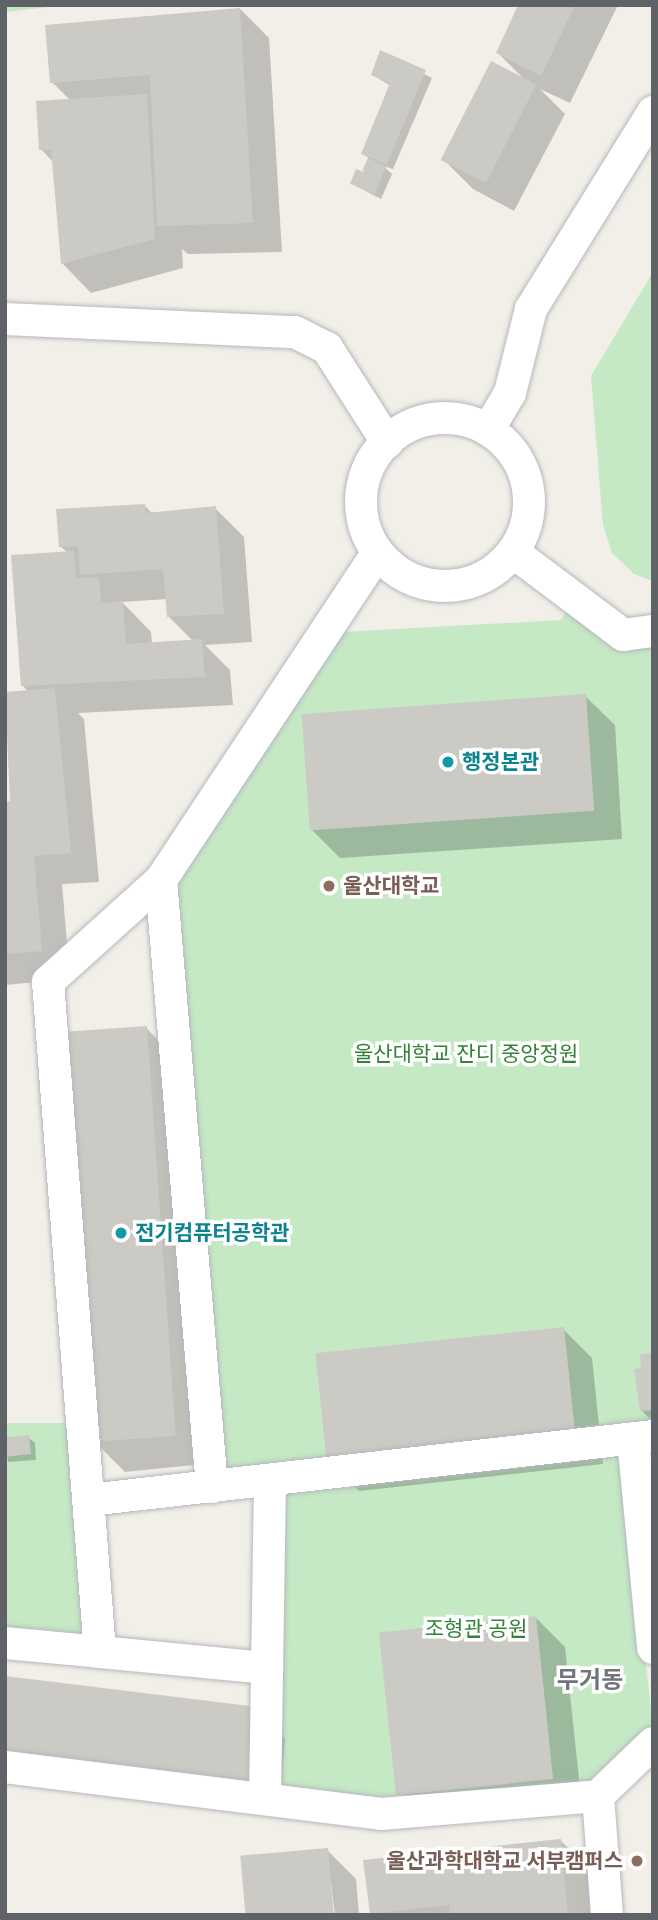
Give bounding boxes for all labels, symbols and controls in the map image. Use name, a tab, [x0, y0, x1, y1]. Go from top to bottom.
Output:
place label: 행정본관	[462, 749, 539, 775]
marker: 행정본관	[440, 754, 456, 770]
place label: 울산대학교	[343, 873, 440, 899]
marker: 울산대학교	[321, 878, 337, 894]
park label: 울산대학교 잔디 중앙정원	[354, 1041, 578, 1067]
place label: 전기컴퓨터공학관	[135, 1220, 290, 1246]
marker: 전기컴퓨터공학관	[113, 1225, 129, 1241]
park label: 조형관 공원	[425, 1616, 527, 1642]
district label: 무거동	[557, 1666, 623, 1694]
place label: 울산과학대학교 서부캠퍼스	[386, 1848, 623, 1874]
marker: 울산과학대학교 서부캠퍼스	[629, 1853, 645, 1869]

